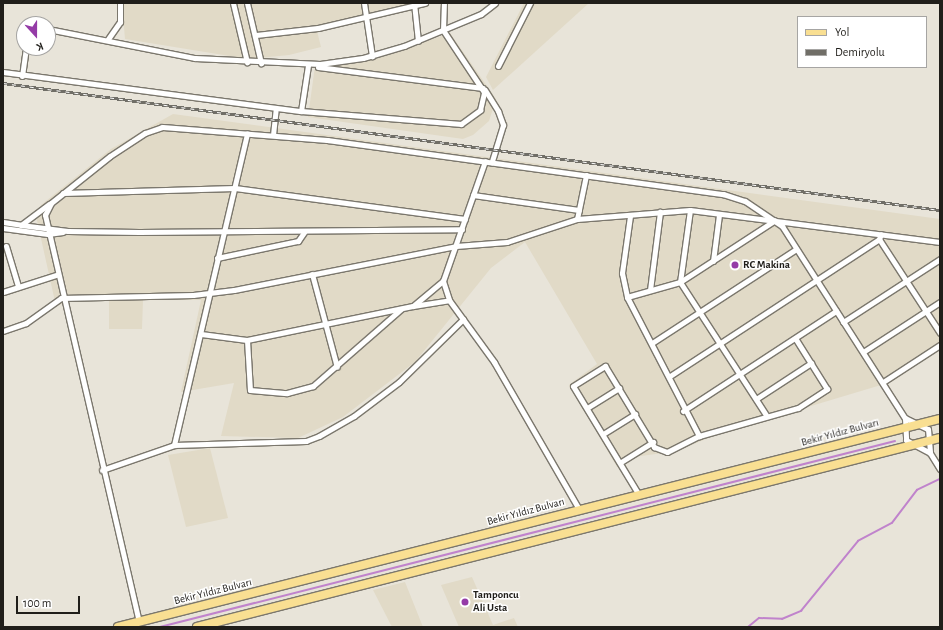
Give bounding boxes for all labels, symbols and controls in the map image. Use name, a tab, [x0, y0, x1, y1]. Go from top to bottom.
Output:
north arrow	[16, 16, 56, 56]
legend	[797, 16, 927, 68]
text: Yol	[835, 26, 849, 38]
text: K	[35, 40, 45, 53]
text: Demiryolu	[835, 46, 885, 58]
place label: RC Makina	[743, 258, 790, 272]
marker: RC Makina	[730, 260, 740, 270]
street label: Bekir Yıldız Bulvarı	[800, 416, 880, 450]
street label: Bekir Yıldız Bulvarı	[486, 495, 566, 529]
street label: Bekir Yıldız Bulvarı	[173, 576, 253, 608]
scale bar	[18, 588, 82, 614]
place label: Tamponcu Ali Usta	[473, 589, 519, 615]
text: 100 m	[23, 597, 51, 609]
marker: Tamponcu Ali Usta	[460, 597, 470, 607]

